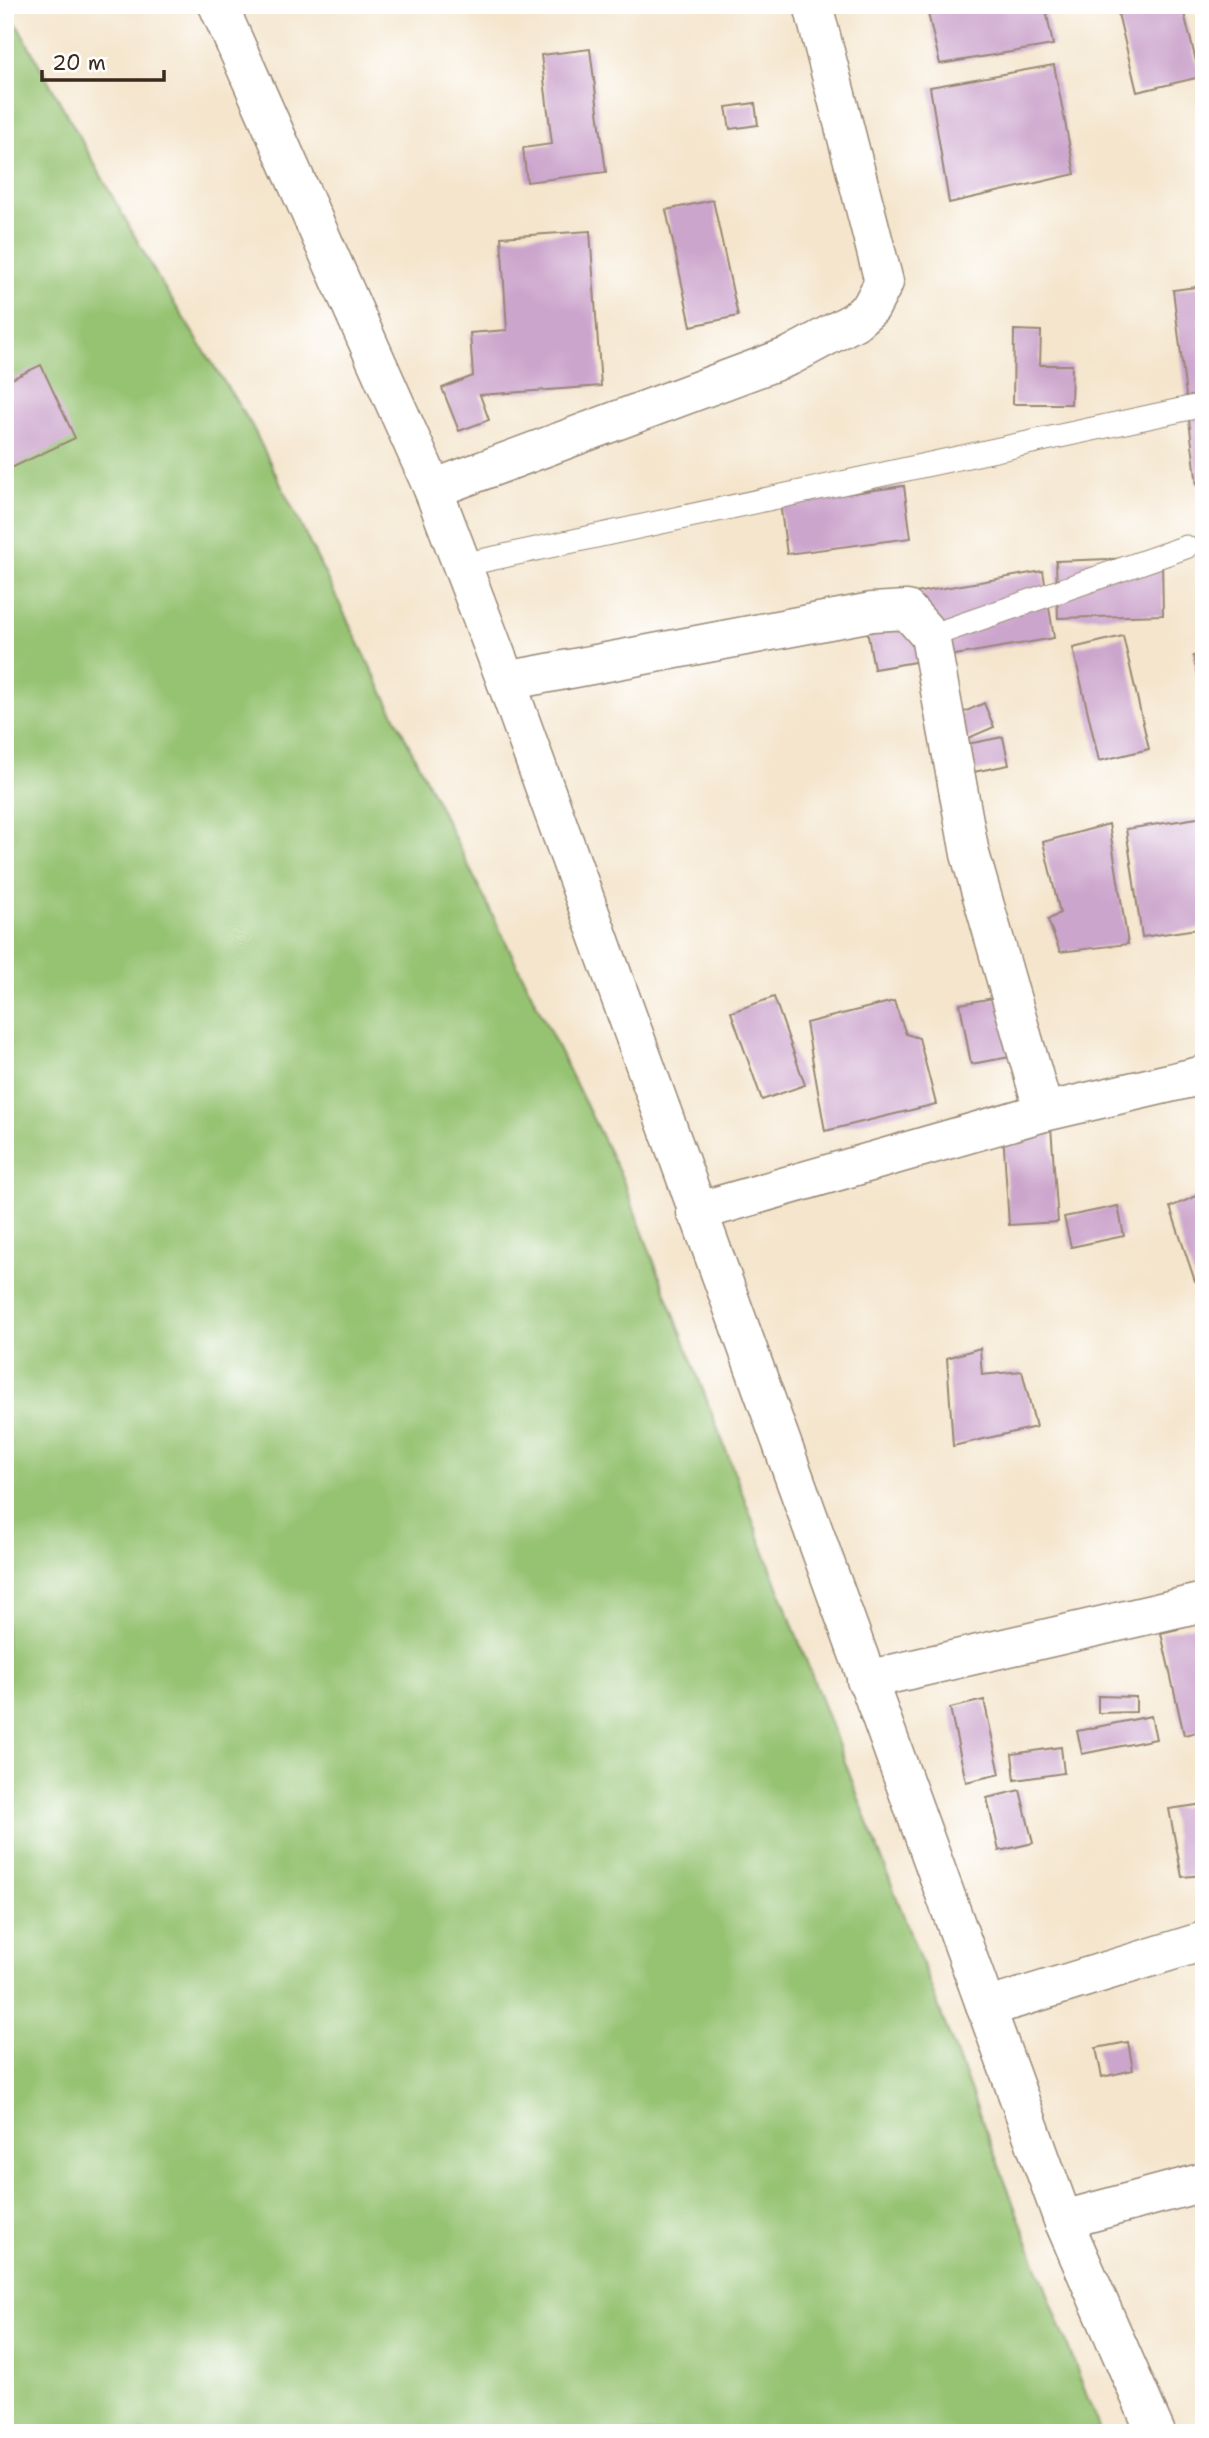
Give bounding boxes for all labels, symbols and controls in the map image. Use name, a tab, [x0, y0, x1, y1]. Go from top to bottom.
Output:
scale bar	[42, 38, 164, 82]
text: 20 m	[52, 49, 106, 77]

